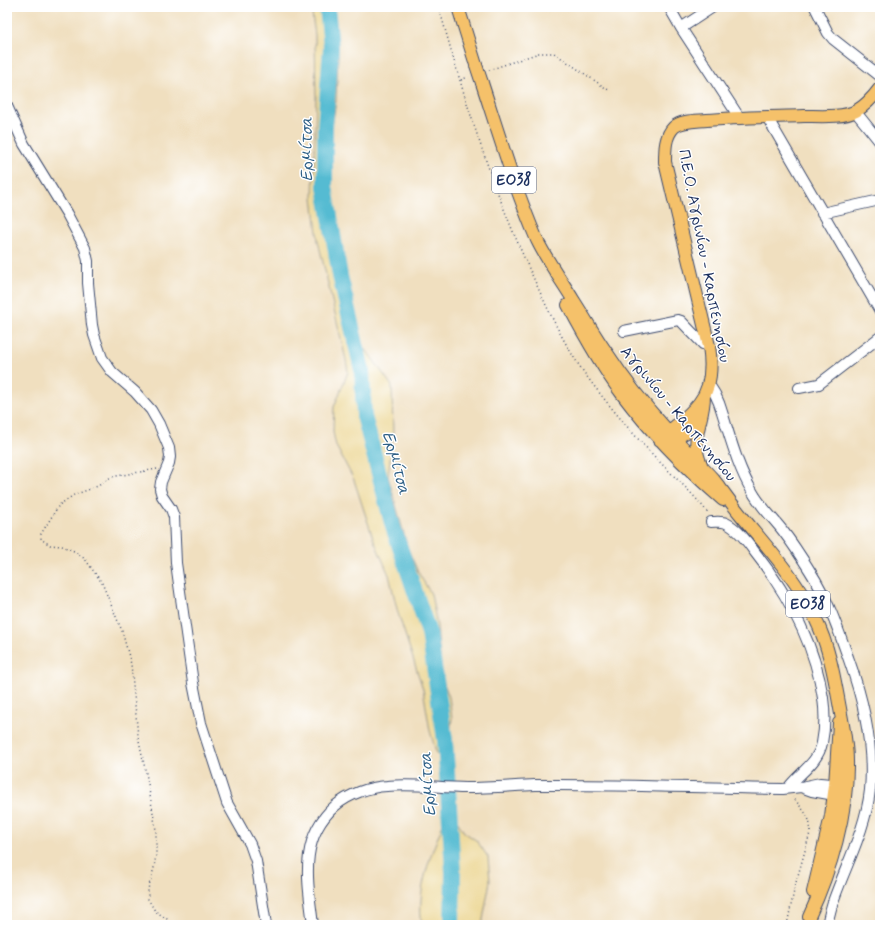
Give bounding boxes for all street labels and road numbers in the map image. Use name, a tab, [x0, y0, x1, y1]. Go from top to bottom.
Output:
street label: Π.Ε.Ο. Αγρινίου - Καρπενησίου	[673, 148, 735, 364]
road number: ΕΟ38	[492, 167, 536, 193]
street label: Αγρινίου - Καρπενησίου	[615, 342, 741, 486]
road number: ΕΟ38	[786, 591, 830, 617]

